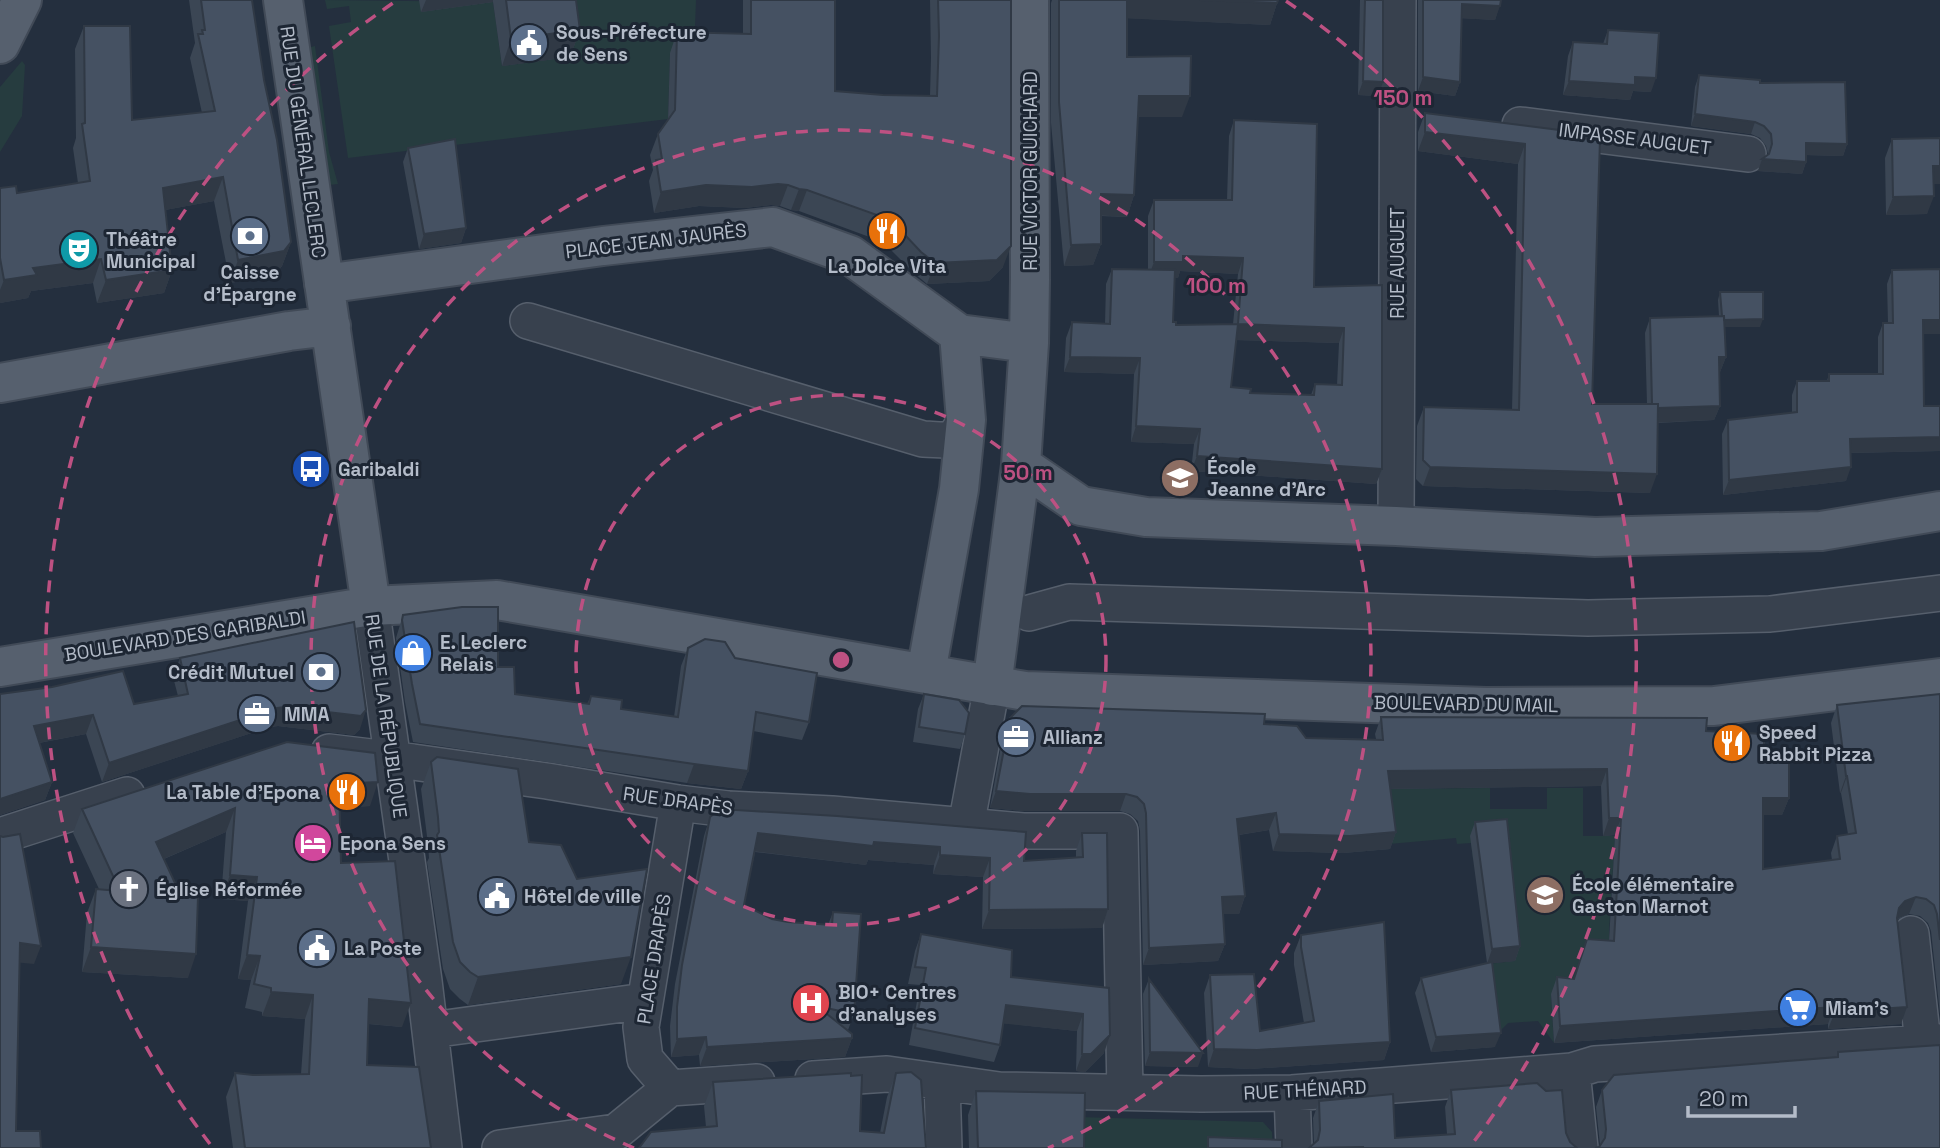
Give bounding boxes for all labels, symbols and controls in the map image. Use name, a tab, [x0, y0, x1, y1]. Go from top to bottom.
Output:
place label: Sous-Préfecture de Sens	[556, 20, 707, 67]
public building icon: Sous-Préfecture de Sens	[508, 22, 550, 64]
street label: RUE DU GÉNÉRAL LECLERC	[274, 24, 332, 260]
street label: RUE VICTOR GUICHARD	[1018, 71, 1043, 271]
text: 150 m	[1374, 84, 1432, 111]
street label: IMPASSE AUGUET	[1557, 117, 1713, 161]
street label: RUE AUGUET	[1385, 207, 1410, 319]
restaurant icon: La Dolce Vita	[866, 210, 908, 252]
bank icon: Caisse d'Épargne	[229, 215, 271, 257]
street label: PLACE JEAN JAURÈS	[564, 217, 748, 265]
place label: Théâtre Municipal	[106, 227, 196, 274]
theatre icon: Théâtre Municipal	[58, 229, 100, 271]
place label: La Dolce Vita	[828, 254, 946, 279]
place label: Caisse d'Épargne	[203, 260, 297, 307]
text: 100 m	[1186, 272, 1246, 299]
bus stop icon: Garibaldi	[290, 448, 332, 490]
place label: École Jeanne d'Arc	[1207, 455, 1326, 502]
place label: Garibaldi	[338, 457, 419, 482]
school or university icon: École Jeanne d'Arc	[1159, 457, 1201, 499]
text: 50 m	[1003, 459, 1053, 486]
street label: BOULEVARD DES GARIBALDI	[62, 605, 308, 667]
street label: RUE DE LA RÉPUBLIQUE	[359, 612, 413, 820]
place label: E. Leclerc Relais	[440, 630, 527, 677]
shop icon: E. Leclerc Relais	[392, 632, 434, 674]
centre of rings	[829, 648, 853, 672]
bank icon: Crédit Mutuel	[300, 651, 342, 693]
place label: Crédit Mutuel	[168, 660, 294, 685]
street label: BOULEVARD DU MAIL	[1373, 690, 1559, 718]
office icon: MMA	[236, 693, 278, 735]
place label: MMA	[284, 702, 330, 727]
office icon: Allianz	[995, 716, 1037, 758]
place label: Speed Rabbit Pizza	[1759, 720, 1872, 767]
restaurant icon: Speed Rabbit Pizza	[1711, 722, 1753, 764]
place label: Allianz	[1043, 725, 1103, 750]
restaurant icon: La Table d'Epona	[326, 771, 368, 813]
place label: La Table d'Epona	[166, 780, 320, 805]
street label: RUE DRAPÈS	[622, 781, 734, 821]
hotel icon: Epona Sens	[292, 822, 334, 864]
place label: Epona Sens	[340, 831, 446, 856]
church icon: Église Réformée	[108, 868, 150, 910]
place label: École élémentaire Gaston Marnot	[1572, 872, 1735, 919]
school or university icon: École élémentaire Gaston Marnot	[1524, 874, 1566, 916]
public building icon: Hôtel de ville	[476, 875, 518, 917]
place label: Église Réformée	[156, 877, 302, 902]
place label: Hôtel de ville	[524, 884, 641, 909]
street label: PLACE DRAPÈS	[631, 892, 677, 1026]
public building icon: La Poste	[296, 927, 338, 969]
place label: La Poste	[344, 936, 422, 961]
place label: BIO+ Centres d'analyses	[838, 980, 957, 1027]
hospital icon: BIO+ Centres d'analyses	[790, 982, 832, 1024]
supermarket icon: Miam's	[1777, 987, 1819, 1029]
place label: Miam's	[1825, 996, 1889, 1021]
street label: RUE THÉNARD	[1243, 1074, 1367, 1106]
scale bar	[1688, 1074, 1795, 1118]
text: 20 m	[1699, 1085, 1749, 1112]

